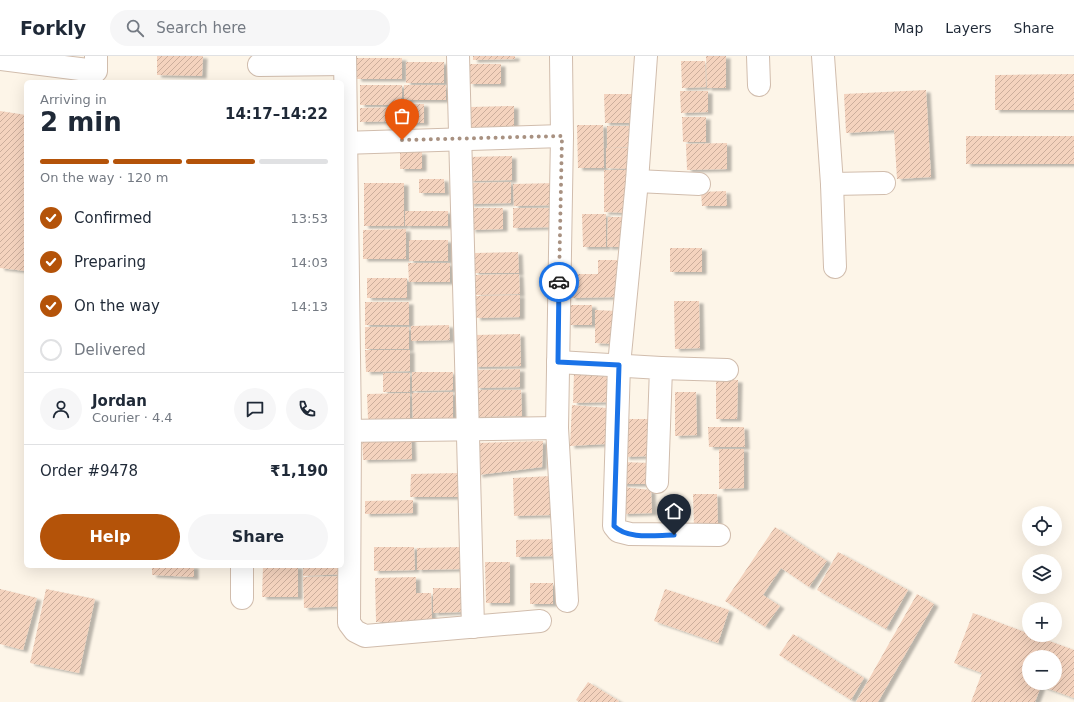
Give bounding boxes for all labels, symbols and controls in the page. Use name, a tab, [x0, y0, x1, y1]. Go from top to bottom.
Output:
search box	[110, 10, 390, 46]
text: Forkly	[20, 17, 86, 39]
icon: search	[124, 17, 146, 39]
text: Search here	[156, 19, 246, 37]
text: Map	[894, 20, 923, 36]
text: Layers	[945, 20, 992, 36]
text: Share	[1014, 20, 1054, 36]
text: Arriving in	[40, 92, 107, 107]
pin	[385, 99, 419, 140]
text: 14:17–14:22	[225, 105, 328, 123]
icon: bag	[391, 105, 413, 127]
text: 2 min	[40, 107, 122, 137]
text: On the way · 120 m	[40, 170, 168, 185]
icon: check	[40, 207, 62, 229]
text: Confirmed	[74, 209, 152, 227]
text: 13:53	[291, 211, 328, 226]
icon: check	[40, 251, 62, 273]
text: Preparing	[74, 253, 146, 271]
text: 14:03	[291, 255, 328, 270]
courier	[539, 262, 579, 302]
icon: car	[548, 271, 570, 293]
icon: check	[40, 295, 62, 317]
text: On the way	[74, 297, 160, 315]
text: 14:13	[291, 299, 328, 314]
text: Delivered	[74, 341, 146, 359]
button: person	[40, 388, 82, 430]
button: chat	[234, 388, 276, 430]
button: phone	[286, 388, 328, 430]
text: Jordan	[92, 392, 147, 410]
text: Courier · 4.4	[92, 410, 173, 425]
text: Order #9478	[40, 462, 138, 480]
text: ₹1,190	[270, 462, 328, 480]
pin	[657, 494, 691, 535]
icon: home	[663, 500, 685, 522]
map controls	[1022, 506, 1062, 690]
button: locate	[1022, 506, 1062, 546]
button: Help	[40, 514, 180, 560]
button: Share	[188, 514, 328, 560]
button: layers	[1022, 554, 1062, 594]
button: +	[1022, 602, 1062, 642]
button: −	[1022, 650, 1062, 690]

